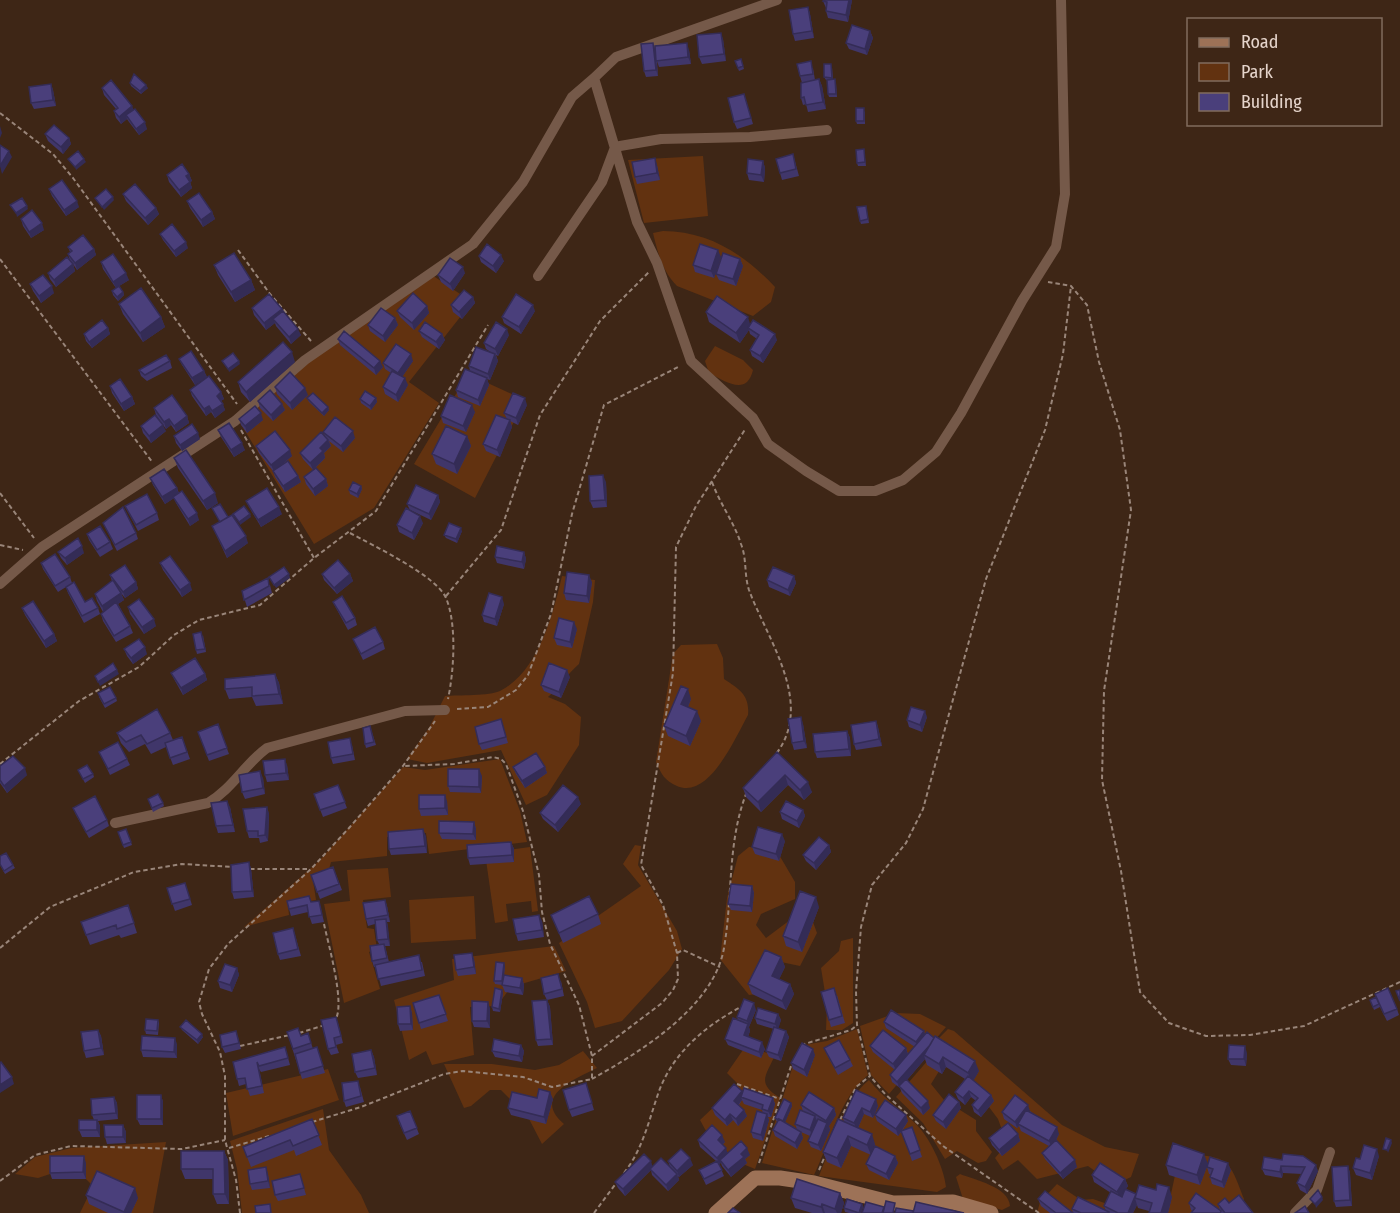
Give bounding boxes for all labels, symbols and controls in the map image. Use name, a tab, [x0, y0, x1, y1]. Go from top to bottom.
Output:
legend	[1187, 18, 1382, 126]
text: Road	[1241, 31, 1278, 53]
text: Park	[1241, 61, 1274, 83]
text: Building	[1241, 91, 1302, 113]

